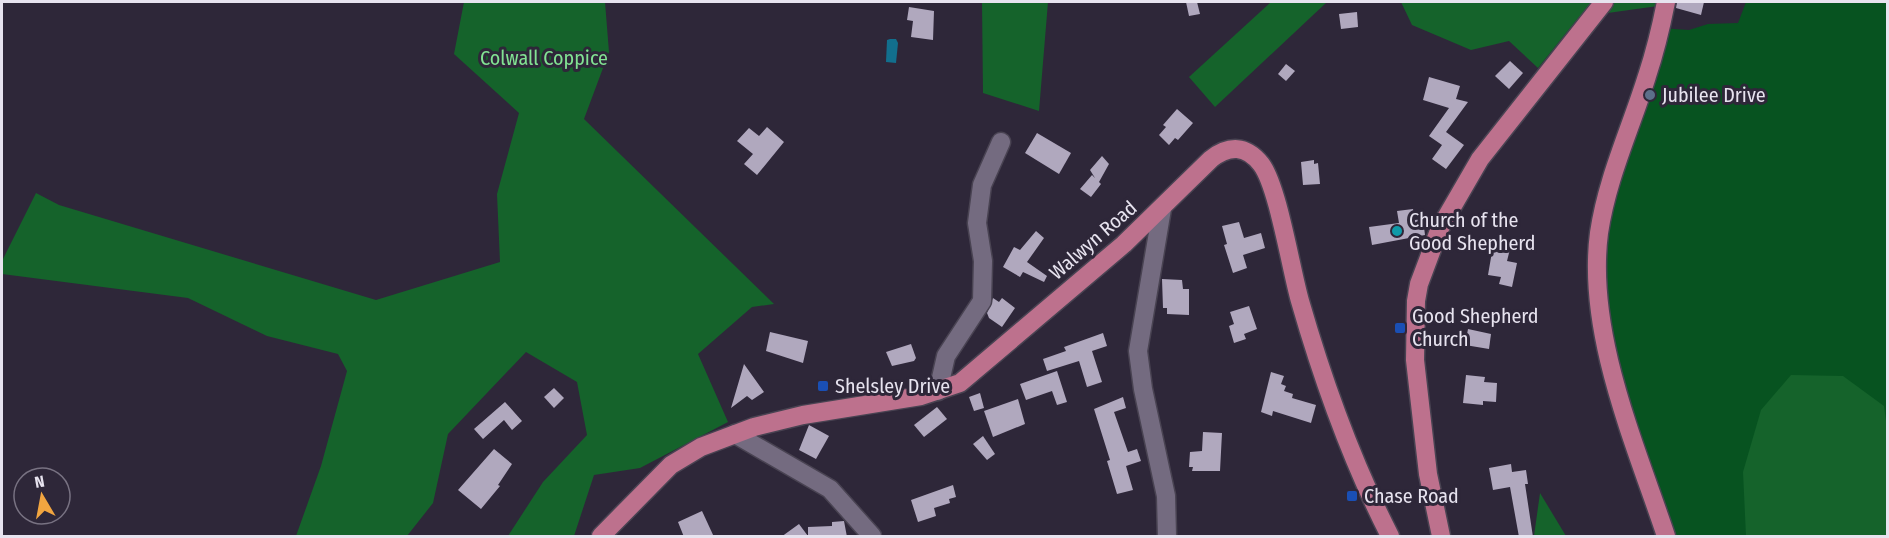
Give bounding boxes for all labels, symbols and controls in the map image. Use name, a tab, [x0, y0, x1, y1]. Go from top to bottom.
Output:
park label: Colwall Coppice	[480, 46, 608, 70]
place label: Jubilee Drive	[1662, 83, 1766, 107]
marker: Jubilee Drive	[1643, 88, 1657, 102]
street label: Walwyn Road	[1044, 196, 1142, 284]
place label: Church of the Good Shepherd	[1409, 208, 1535, 255]
marker: Church of the Good Shepherd	[1390, 224, 1404, 238]
place label: Good Shepherd Church	[1412, 304, 1538, 351]
marker: Good Shepherd Church	[1393, 321, 1407, 335]
place label: Shelsley Drive	[835, 374, 950, 398]
marker: Shelsley Drive	[816, 379, 830, 393]
north arrow	[12, 466, 72, 526]
text: N	[33, 472, 46, 492]
place label: Chase Road	[1364, 484, 1459, 508]
marker: Chase Road	[1345, 489, 1359, 503]

